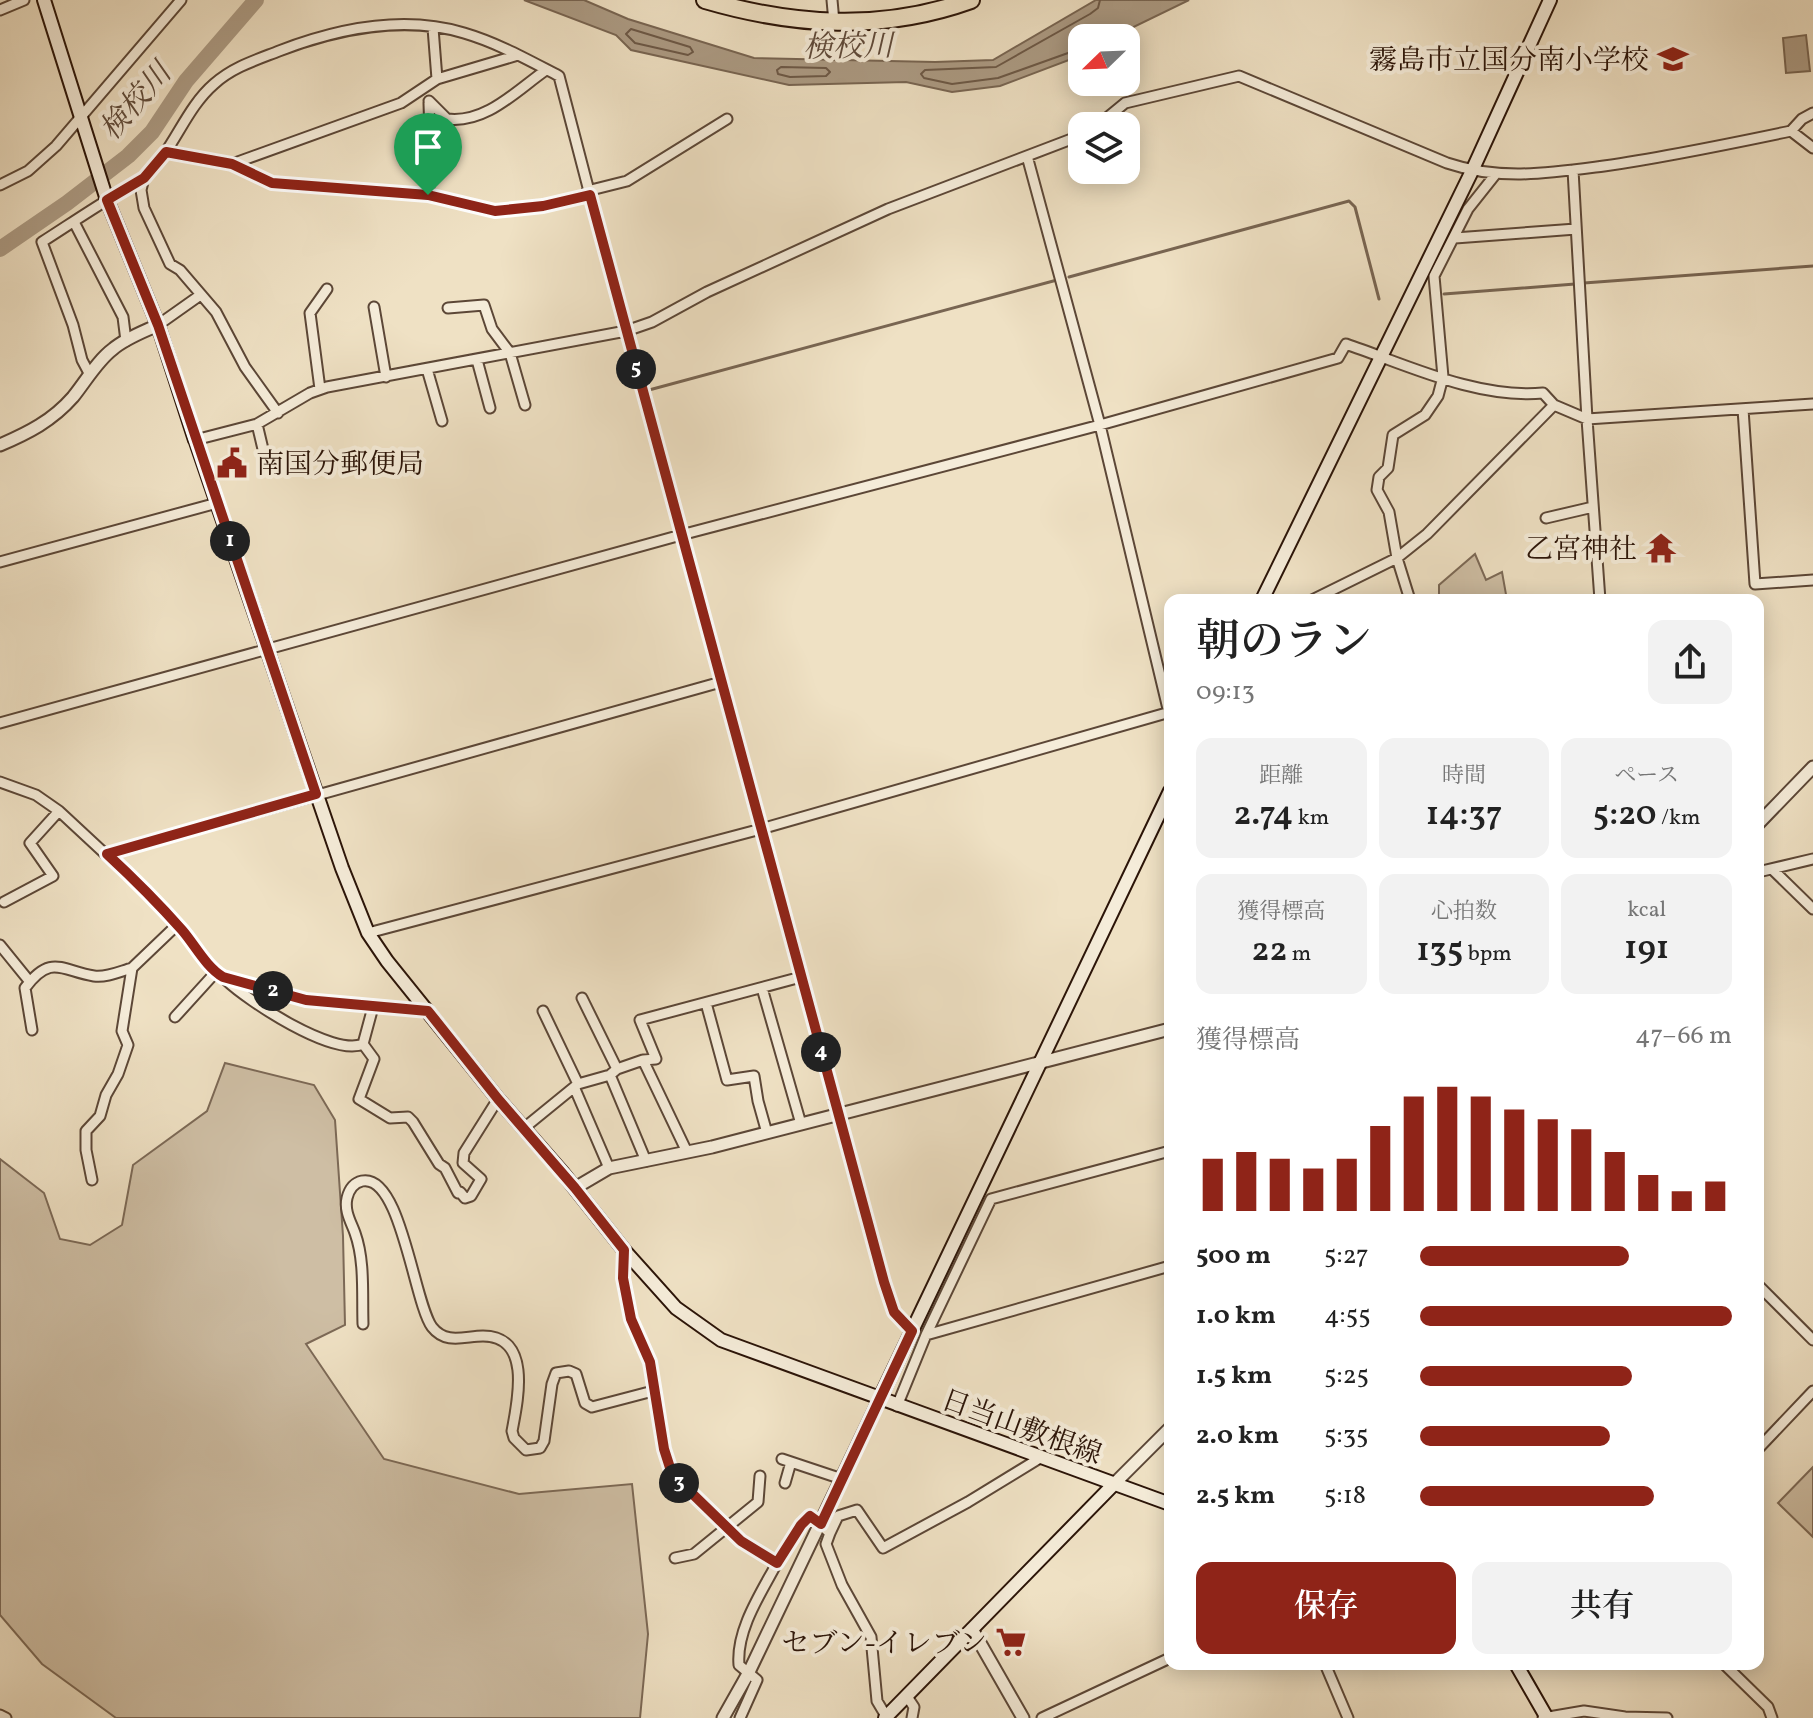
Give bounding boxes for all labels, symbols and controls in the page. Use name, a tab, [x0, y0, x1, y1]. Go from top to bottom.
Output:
north arrow	[1068, 24, 1140, 96]
map controls	[1068, 24, 1140, 184]
water label: 検校川	[803, 26, 896, 70]
place label: 霧島市立国分南小学校	[1369, 42, 1649, 81]
school or university icon: 霧島市立国分南小学校	[1656, 42, 1690, 76]
water label: 検校川	[91, 52, 184, 150]
button: layers	[1068, 112, 1140, 184]
pin	[394, 113, 462, 195]
icon: arrive	[406, 125, 450, 169]
pin: 5	[616, 349, 656, 389]
text: 5	[631, 353, 641, 384]
public building icon: 南国分郵便局	[215, 446, 249, 480]
place label: 南国分郵便局	[256, 446, 424, 485]
pin: 1	[210, 521, 250, 561]
text: 1	[226, 525, 234, 556]
place label: 乙宮神社	[1525, 531, 1637, 570]
temple icon: 乙宮神社	[1644, 531, 1678, 565]
text: 朝のラン	[1196, 613, 1372, 674]
button: share	[1648, 620, 1732, 704]
text: 09:13	[1196, 674, 1255, 710]
text: 距離	[1259, 761, 1303, 792]
text: 時間	[1442, 761, 1486, 792]
text: ペース	[1614, 761, 1679, 792]
text: 2.74	[1233, 792, 1293, 839]
text: 14:37	[1426, 792, 1502, 839]
text: 5:20	[1593, 792, 1657, 839]
text: km	[1293, 803, 1329, 834]
text: /km	[1657, 803, 1700, 834]
text: kcal	[1627, 895, 1666, 926]
text: 獲得標高	[1237, 897, 1325, 928]
text: 心拍数	[1431, 897, 1497, 928]
text: 191	[1624, 926, 1669, 973]
text: 22	[1252, 928, 1287, 975]
text: 135	[1416, 928, 1463, 975]
text: m	[1287, 939, 1311, 970]
text: bpm	[1463, 939, 1512, 970]
pin: 2	[253, 971, 293, 1011]
text: 2	[267, 975, 279, 1006]
text: 47–66 m	[1635, 1018, 1732, 1054]
text: 獲得標高	[1196, 1023, 1300, 1059]
pin: 4	[801, 1032, 841, 1072]
text: 4	[814, 1036, 828, 1067]
text: 500 m	[1196, 1238, 1271, 1274]
text: 5:27	[1324, 1238, 1369, 1274]
text: 1.0 km	[1196, 1298, 1276, 1334]
text: 4:55	[1324, 1298, 1371, 1334]
text: 1.5 km	[1196, 1358, 1272, 1394]
text: 5:25	[1324, 1358, 1369, 1394]
street label: 日当山敷根線	[936, 1381, 1107, 1475]
text: 2.0 km	[1196, 1418, 1279, 1454]
text: 5:35	[1324, 1418, 1369, 1454]
pin: 3	[659, 1463, 699, 1503]
text: 3	[673, 1467, 685, 1498]
text: 2.5 km	[1196, 1478, 1275, 1514]
text: 5:18	[1324, 1478, 1366, 1514]
button: 保存	[1196, 1562, 1456, 1654]
button: 共有	[1472, 1562, 1732, 1654]
place label: セブン-イレブン	[782, 1625, 987, 1664]
supermarket icon: セブン-イレブン	[994, 1625, 1028, 1659]

